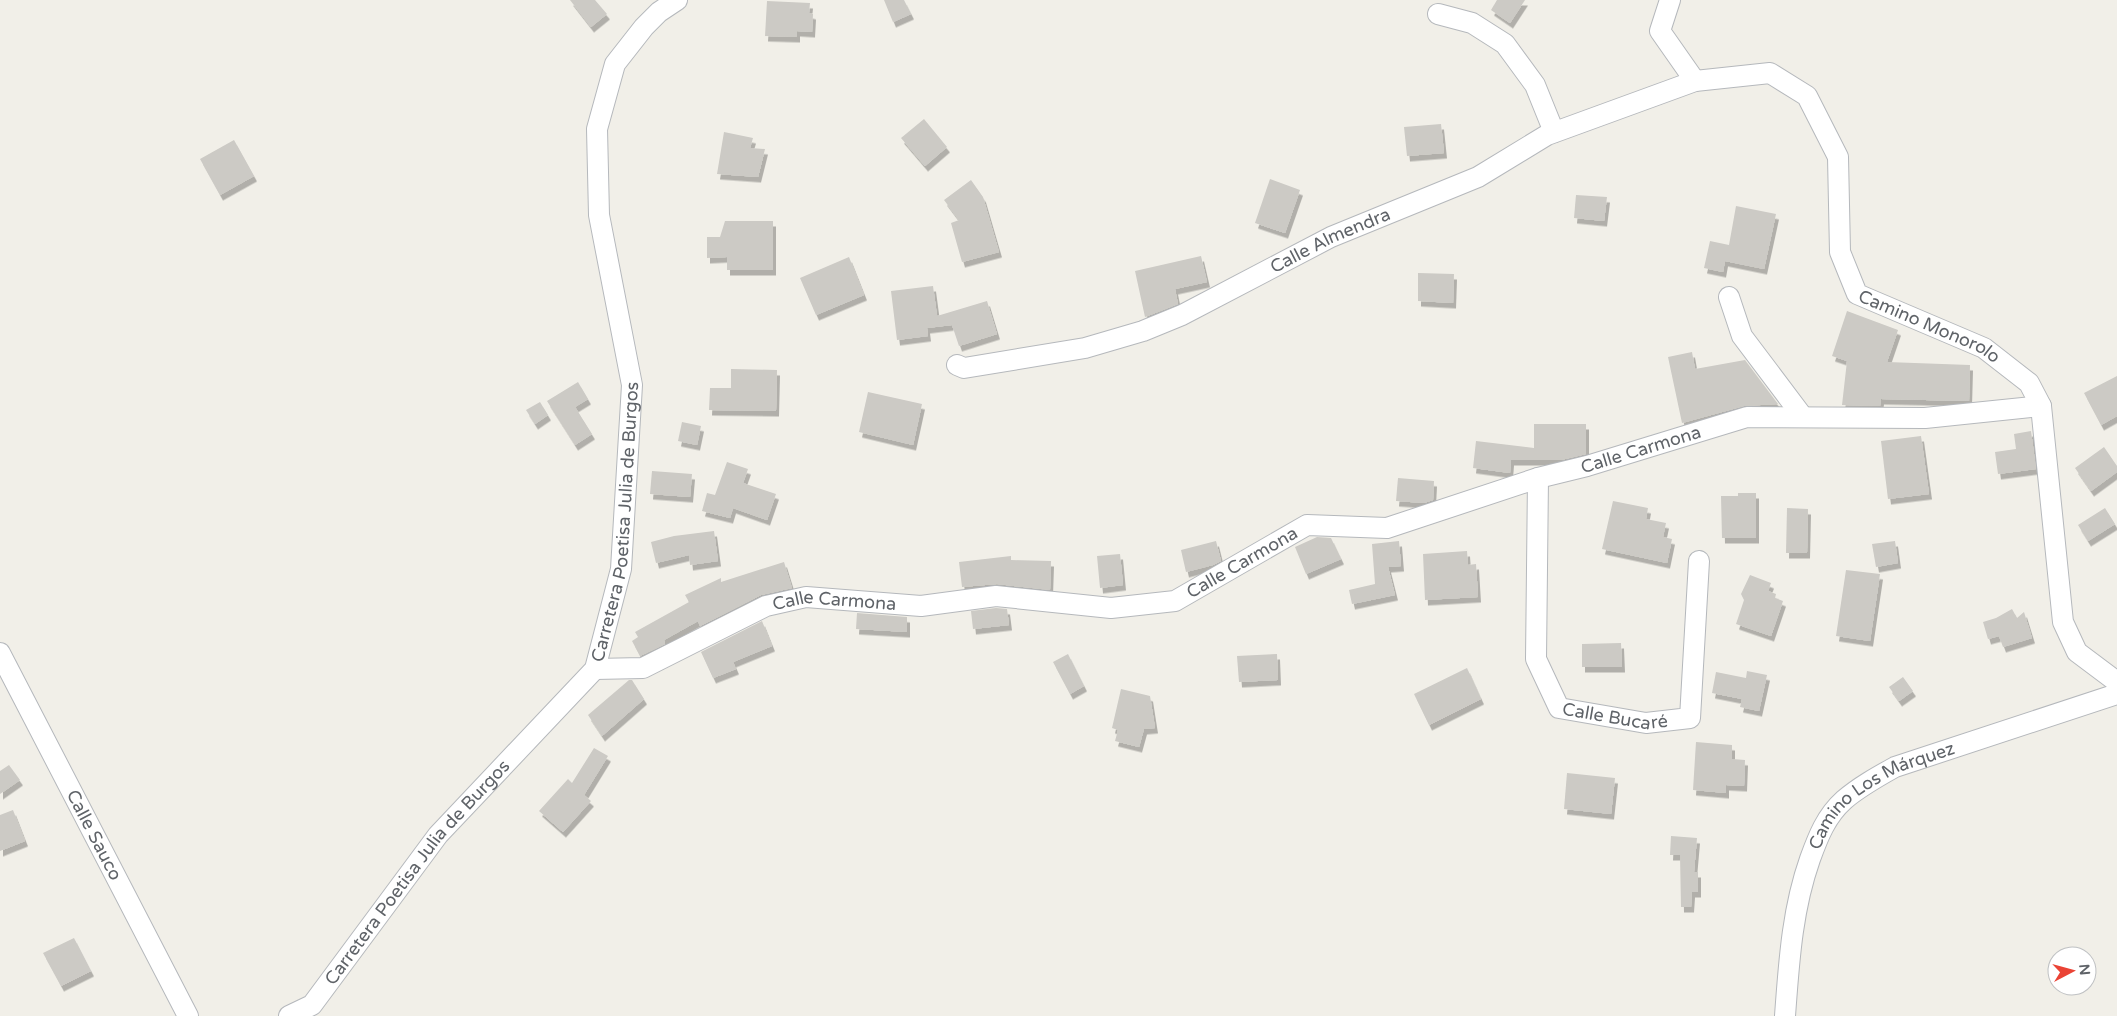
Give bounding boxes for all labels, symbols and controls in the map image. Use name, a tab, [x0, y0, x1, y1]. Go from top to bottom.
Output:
street label: Calle Almendra	[1266, 203, 1394, 278]
street label: Camino Monorolo	[1855, 285, 2005, 368]
street label: Carretera Poetisa Julia de Burgos	[586, 381, 643, 664]
street label: Calle Carmona	[1578, 421, 1704, 478]
street label: Calle Carmona	[1182, 522, 1301, 603]
street label: Calle Carmona	[770, 586, 897, 615]
street label: Calle Bucaré	[1561, 698, 1669, 735]
street label: Camino Los Márquez	[1804, 737, 1957, 853]
street label: Carretera Poetisa Julia de Burgos	[320, 755, 514, 989]
street label: Calle Sauco	[62, 786, 127, 884]
north arrow	[2047, 946, 2097, 996]
text: N	[2075, 963, 2093, 976]

